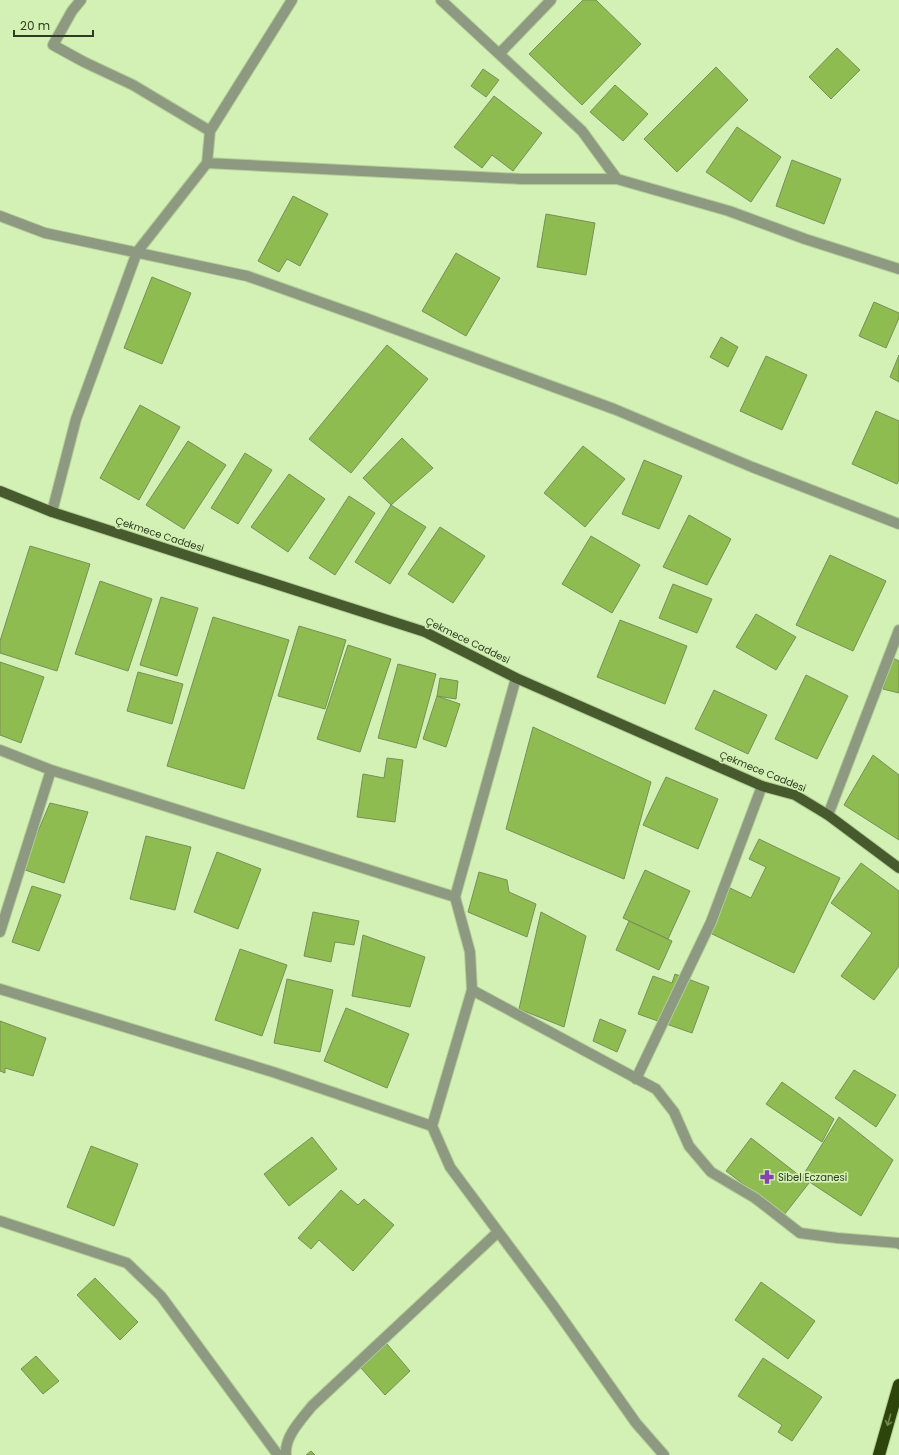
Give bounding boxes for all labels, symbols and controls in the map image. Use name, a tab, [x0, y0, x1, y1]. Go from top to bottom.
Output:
scale bar	[14, 12, 93, 38]
text: 20 m	[20, 17, 50, 34]
street label: Çekmece Caddesi	[114, 513, 206, 556]
street label: Çekmece Caddesi	[423, 613, 513, 667]
street label: Çekmece Caddesi	[717, 747, 808, 796]
pharmacy icon: Sibel Eczanesi	[759, 1169, 775, 1185]
place label: Sibel Eczanesi	[778, 1170, 847, 1185]
one-way arrow	[885, 1413, 892, 1426]

